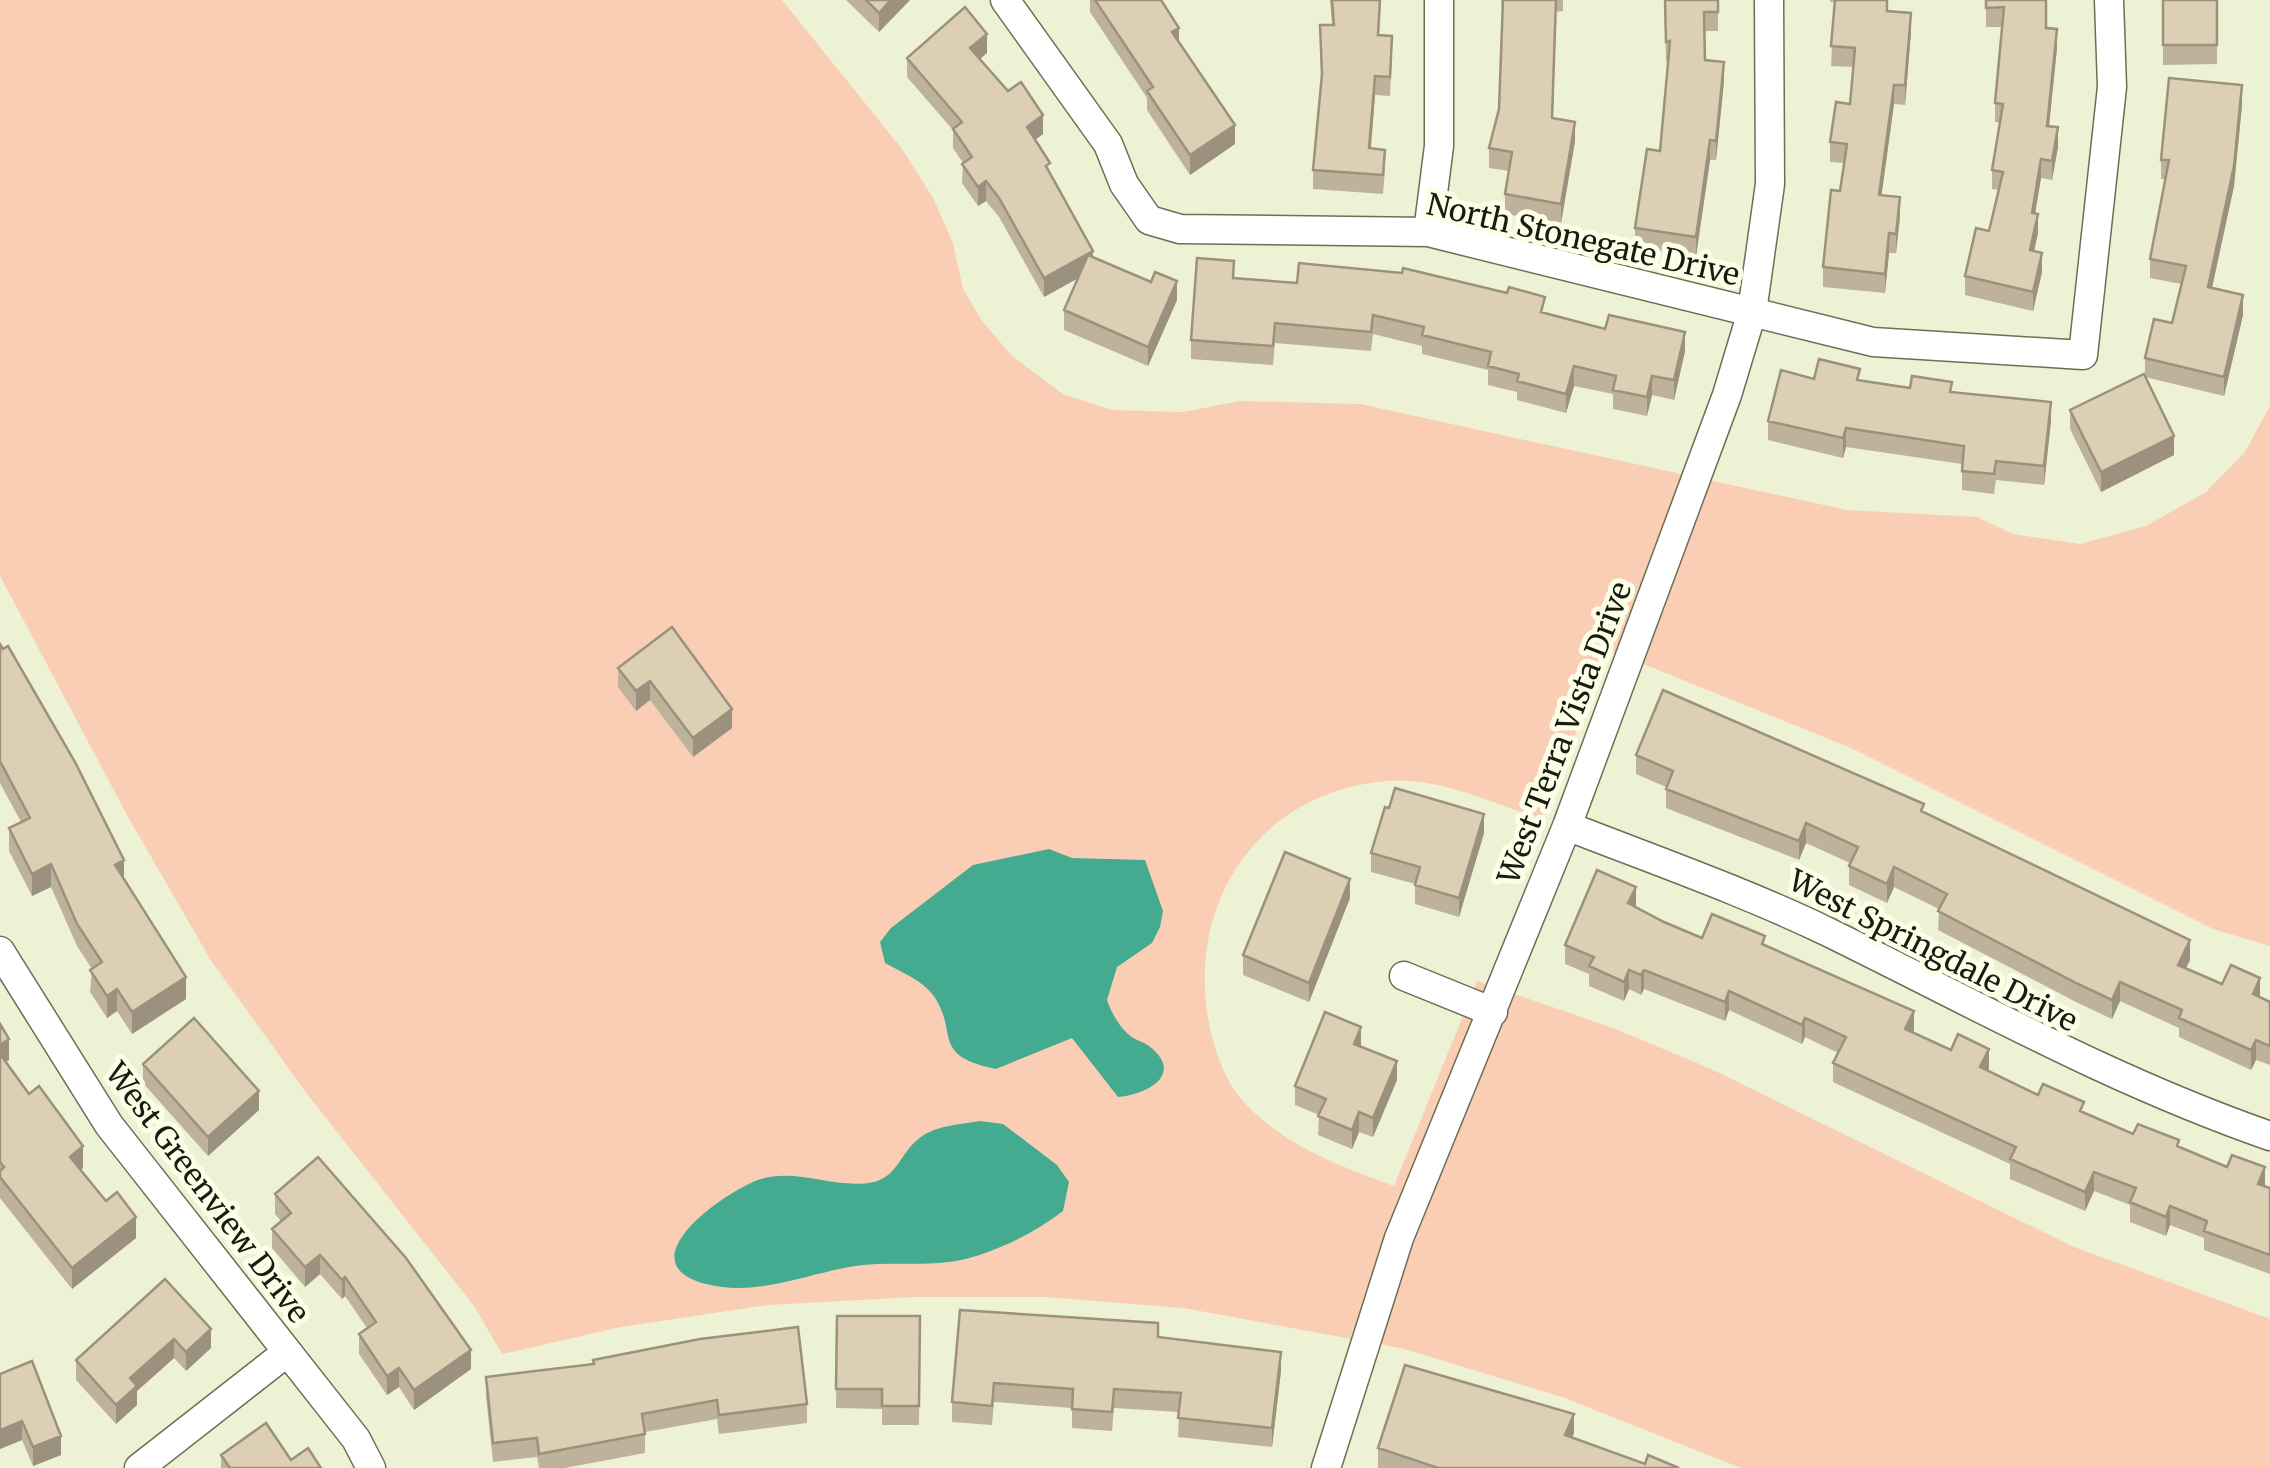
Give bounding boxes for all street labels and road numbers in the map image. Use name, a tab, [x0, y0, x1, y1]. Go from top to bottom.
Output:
street label: North Stonegate Drive	[1423, 185, 1743, 294]
street label: West Terra Vista Drive	[1488, 576, 1639, 890]
street label: West Springdale Drive	[1782, 860, 2084, 1039]
street label: West Greenview Drive	[97, 1054, 318, 1330]

